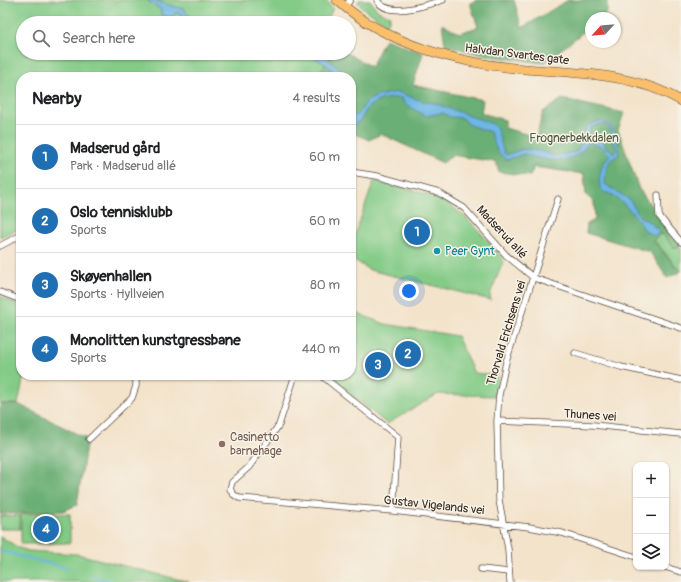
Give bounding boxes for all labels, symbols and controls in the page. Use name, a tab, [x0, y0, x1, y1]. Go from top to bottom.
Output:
north arrow	[585, 12, 621, 48]
search box	[16, 16, 356, 60]
icon: search	[30, 27, 52, 49]
text: Search here	[62, 29, 135, 48]
street label: Halvdan Svartes gate	[464, 41, 570, 68]
text: Nearby	[32, 88, 81, 109]
text: 4 results	[293, 90, 340, 106]
park label: Frognerbekkdalen	[529, 131, 619, 146]
text: Madserud gård	[70, 139, 160, 158]
text: 1	[42, 149, 48, 165]
text: 60 m	[309, 149, 340, 165]
text: Park · Madserud allé	[70, 158, 176, 174]
street label: Madserud allé	[473, 202, 530, 262]
text: Oslo tennisklubb	[70, 203, 173, 222]
text: 2	[41, 213, 49, 229]
text: 60 m	[309, 213, 340, 229]
pin: 1	[404, 217, 430, 247]
text: Sports	[70, 222, 106, 238]
place label: Peer Gynt	[445, 244, 495, 259]
marker: Peer Gynt	[432, 246, 442, 256]
text: Skøyenhallen	[70, 267, 152, 286]
text: 3	[41, 277, 49, 293]
text: 80 m	[310, 277, 340, 293]
street label: Thorvald Erichsens vei	[483, 279, 530, 387]
your location	[399, 281, 419, 301]
text: Sports · Hyllveien	[70, 286, 164, 302]
text: Monolitten kunstgressbane	[70, 331, 241, 350]
pin: 2	[395, 339, 421, 369]
text: 4	[41, 341, 49, 357]
text: 440 m	[302, 341, 340, 357]
text: Sports	[70, 350, 106, 366]
pin: 3	[365, 350, 391, 380]
street label: Thunes vei	[563, 406, 617, 425]
place label: Casinetto barnehage	[230, 430, 282, 459]
marker: Casinetto barnehage	[217, 439, 227, 449]
map controls	[633, 462, 669, 570]
button: +	[633, 462, 669, 498]
street label: Gustav Vigelands vei	[383, 493, 485, 518]
button: −	[633, 498, 669, 534]
pin: 4	[33, 514, 59, 544]
button: layers	[633, 534, 669, 570]

